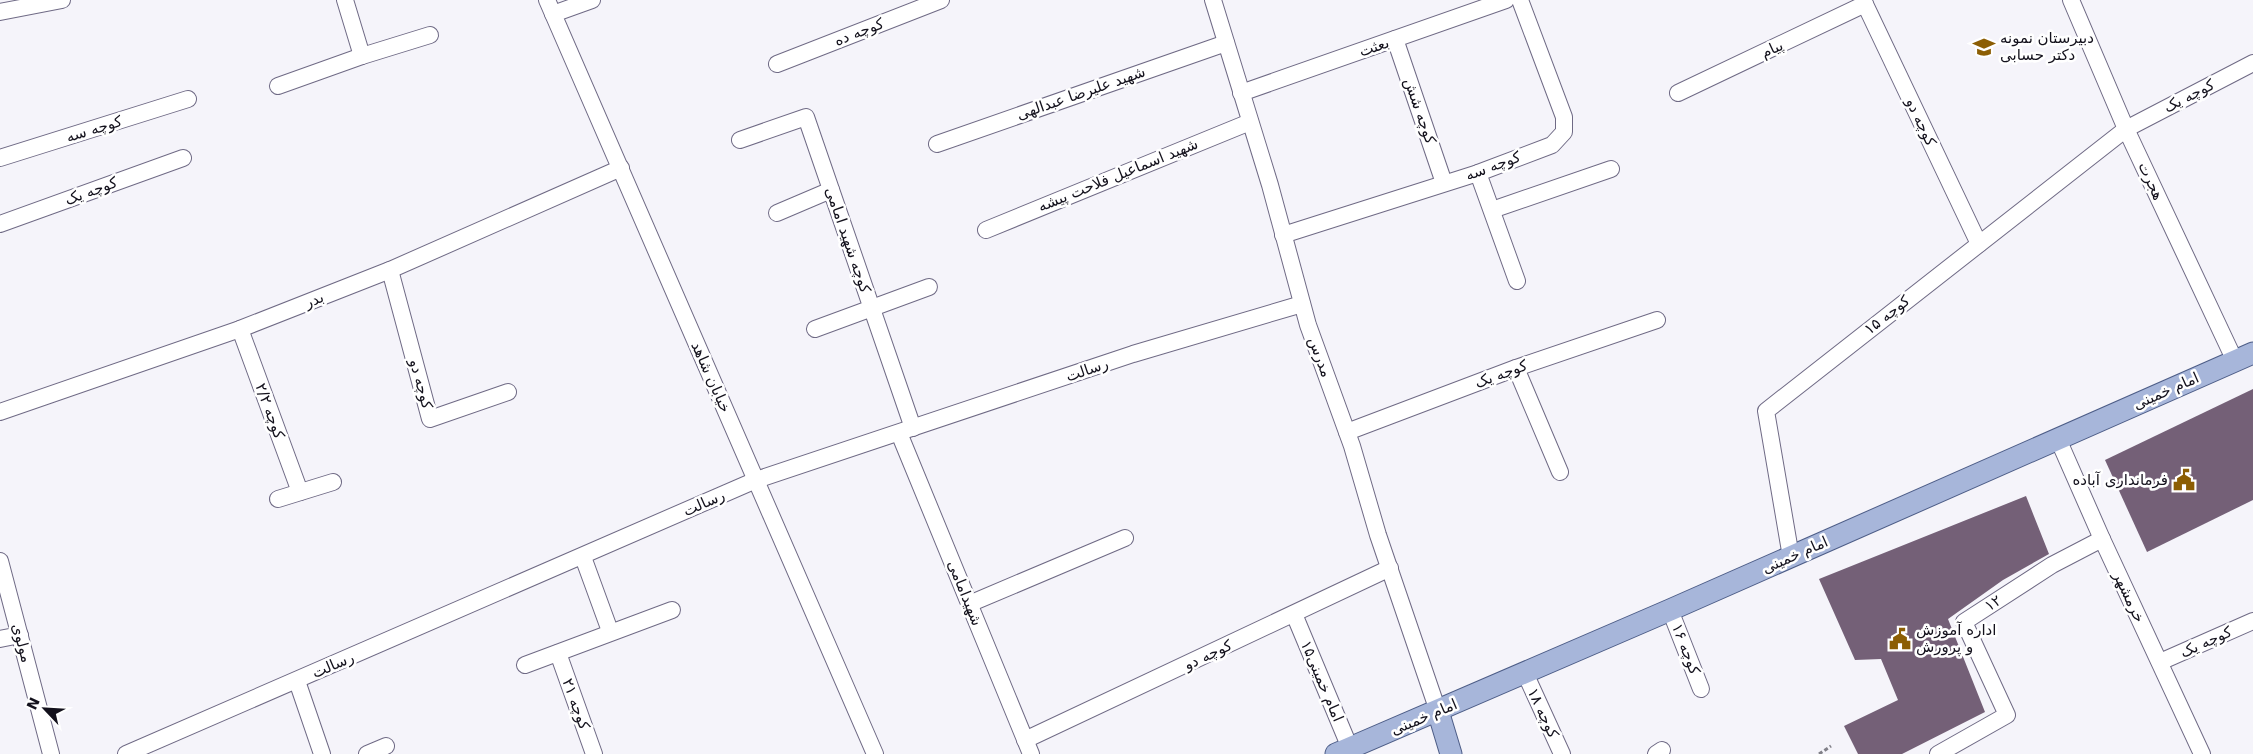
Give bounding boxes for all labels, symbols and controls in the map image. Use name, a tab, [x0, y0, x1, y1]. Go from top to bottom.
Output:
street label: کوچه ده	[832, 14, 887, 50]
place label: دبیرستان نمونه دکتر حسابی	[2000, 29, 2094, 64]
street label: بعثت	[1357, 33, 1391, 61]
school or university icon: دبیرستان نمونه دکتر حسابی	[1971, 34, 1997, 60]
street label: پیام	[1758, 36, 1786, 63]
street label: شهید علیرضا عبدالهی	[1014, 63, 1148, 123]
street label: کوچه یک	[2161, 75, 2218, 116]
street label: کوچه شش	[1400, 76, 1440, 147]
street label: کوچه دو	[1902, 94, 1940, 150]
street label: کوچه سه	[64, 112, 125, 146]
street label: شهید اسماعیل فلاحت پیشه	[1035, 135, 1201, 216]
street label: کوچه سه	[1463, 147, 1524, 184]
street label: هجرت	[2134, 159, 2168, 203]
street label: کوچه یک	[62, 173, 121, 209]
street label: کوچه شهید امامی	[821, 185, 875, 296]
street label: بدر	[301, 288, 326, 312]
street label: کوچه ۱۵	[1861, 291, 1914, 338]
street label: مدرس	[1304, 334, 1336, 380]
street label: خیابان شاهد	[687, 339, 735, 415]
street label: رسالت	[1063, 354, 1111, 386]
street label: کوچه دو	[405, 356, 437, 412]
street label: کوچه یک	[1472, 356, 1531, 392]
street label: امام خمینی	[2130, 368, 2202, 414]
street label: کوچه ۲/۲	[252, 381, 289, 442]
public building icon: فرمانداری آباده	[2171, 467, 2197, 493]
place label: فرمانداری آباده	[2073, 471, 2168, 489]
street label: رسالت	[680, 486, 728, 520]
street label: امام خمینی	[1759, 532, 1831, 578]
street label: شهیدامامی	[944, 558, 986, 628]
street label: خرمشهر	[2109, 568, 2149, 625]
street label: ۱۲	[1981, 591, 2005, 615]
street label: مولوی	[8, 621, 36, 665]
street label: کوچه ۱۶	[1668, 621, 1704, 678]
place label: اداره آموزش و پرورش	[1916, 621, 1996, 657]
street label: کوچه یک	[2177, 622, 2235, 661]
public building icon: اداره آموزش و پرورش	[1887, 626, 1913, 652]
street label: کوچه دو	[1180, 636, 1236, 674]
street label: امام خمینی۱۵	[1297, 638, 1347, 724]
street label: رسالت	[309, 648, 357, 682]
street label: کوچه ۲۱	[558, 676, 594, 733]
north arrow	[20, 684, 70, 734]
street label: کوچه ۱۸	[1524, 685, 1563, 742]
text: N	[23, 695, 43, 712]
street label: امام خمینی	[1388, 695, 1460, 739]

